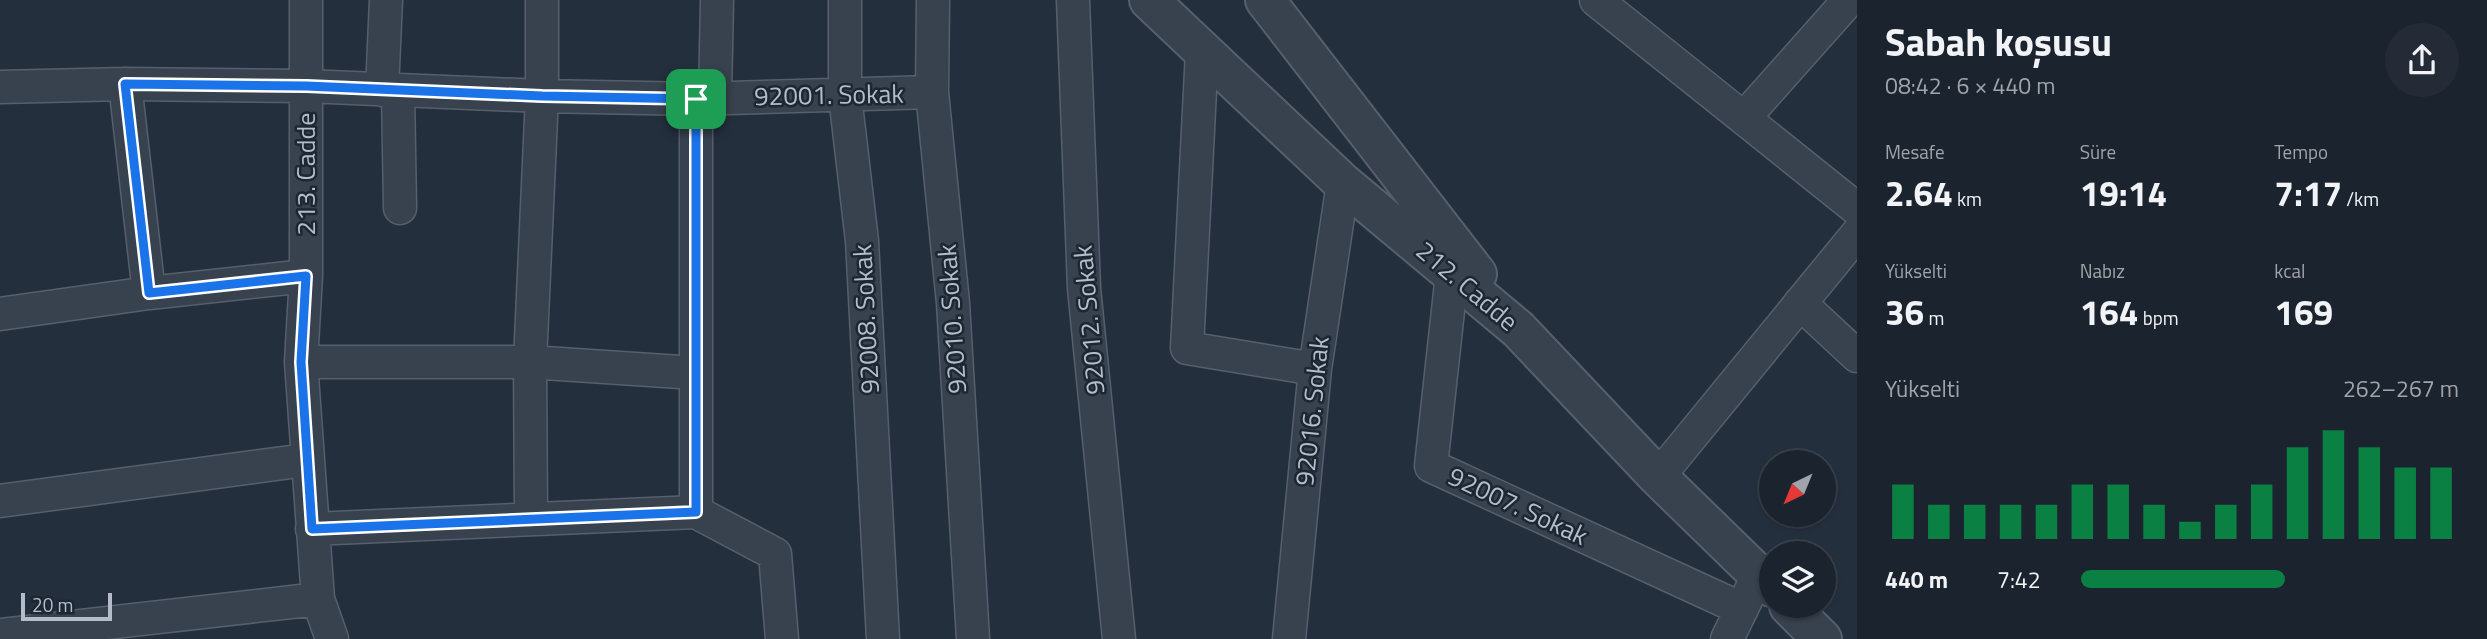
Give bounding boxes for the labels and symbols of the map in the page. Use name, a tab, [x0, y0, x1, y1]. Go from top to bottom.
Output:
pin	[666, 69, 726, 129]
street label: 92001. Sokak	[754, 74, 904, 115]
street label: 213. Cadde	[286, 113, 325, 235]
street label: 212. Cadde	[1408, 231, 1527, 340]
street label: 92008. Sokak	[842, 243, 889, 395]
street label: 92010. Sokak	[927, 243, 976, 395]
street label: 92012. Sokak	[1063, 244, 1114, 396]
street label: 92016. Sokak	[1284, 334, 1339, 487]
north arrow	[1759, 450, 1836, 527]
street label: 92007. Sokak	[1442, 456, 1594, 555]
scale bar	[21, 590, 112, 622]

